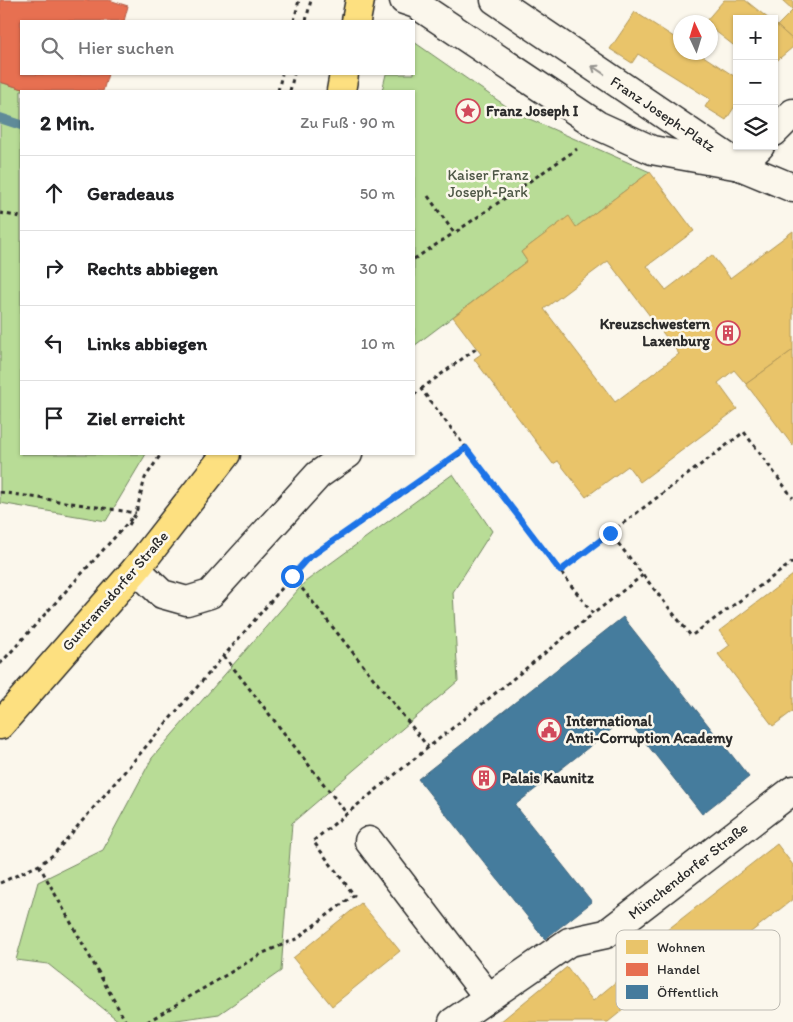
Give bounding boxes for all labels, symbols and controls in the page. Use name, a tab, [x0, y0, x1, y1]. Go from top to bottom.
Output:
north arrow	[673, 15, 718, 60]
map controls	[733, 15, 778, 150]
button: +	[733, 15, 778, 60]
search box	[20, 20, 415, 75]
icon: search	[38, 34, 66, 62]
text: Hier suchen	[78, 36, 174, 59]
button: −	[733, 60, 778, 105]
one-way arrow	[592, 65, 606, 75]
street label: Franz Joseph-Platz	[607, 72, 719, 156]
place icon: Franz Joseph I	[455, 98, 481, 124]
place label: Franz Joseph I	[486, 102, 579, 121]
button: layers	[733, 105, 778, 150]
text: 2 Min.	[40, 110, 95, 135]
text: Zu Fuß · 90 m	[300, 113, 395, 132]
park label: Kaiser Franz Joseph-Park	[448, 166, 529, 201]
icon: ahead	[40, 179, 68, 207]
text: Geradeaus	[87, 182, 174, 205]
text: 50 m	[360, 184, 395, 203]
icon: right	[40, 254, 68, 282]
text: Rechts abbiegen	[87, 257, 218, 280]
text: 30 m	[359, 259, 395, 278]
place label: Kreuzschwestern Laxenburg	[600, 315, 711, 351]
building icon: Kreuzschwestern Laxenburg	[715, 320, 741, 346]
icon: left	[40, 329, 68, 357]
text: Links abbiegen	[87, 332, 207, 355]
text: 10 m	[361, 334, 395, 353]
icon: arrive	[40, 404, 68, 432]
text: Ziel erreicht	[87, 407, 185, 430]
route end	[599, 522, 622, 545]
street label: Guntramsdorfer Straße	[58, 527, 172, 655]
route start	[281, 565, 304, 588]
place label: International Anti-Corruption Academy	[565, 712, 734, 748]
public building icon: International Anti-Corruption Academy	[536, 717, 562, 743]
building icon: Palais Kaunitz	[471, 765, 497, 791]
place label: Palais Kaunitz	[502, 769, 594, 787]
street label: Münchendorfer Straße	[625, 819, 751, 923]
legend	[616, 930, 780, 1010]
text: Wohnen	[657, 939, 705, 956]
text: Handel	[657, 961, 700, 978]
text: Öffentlich	[657, 984, 718, 1001]

